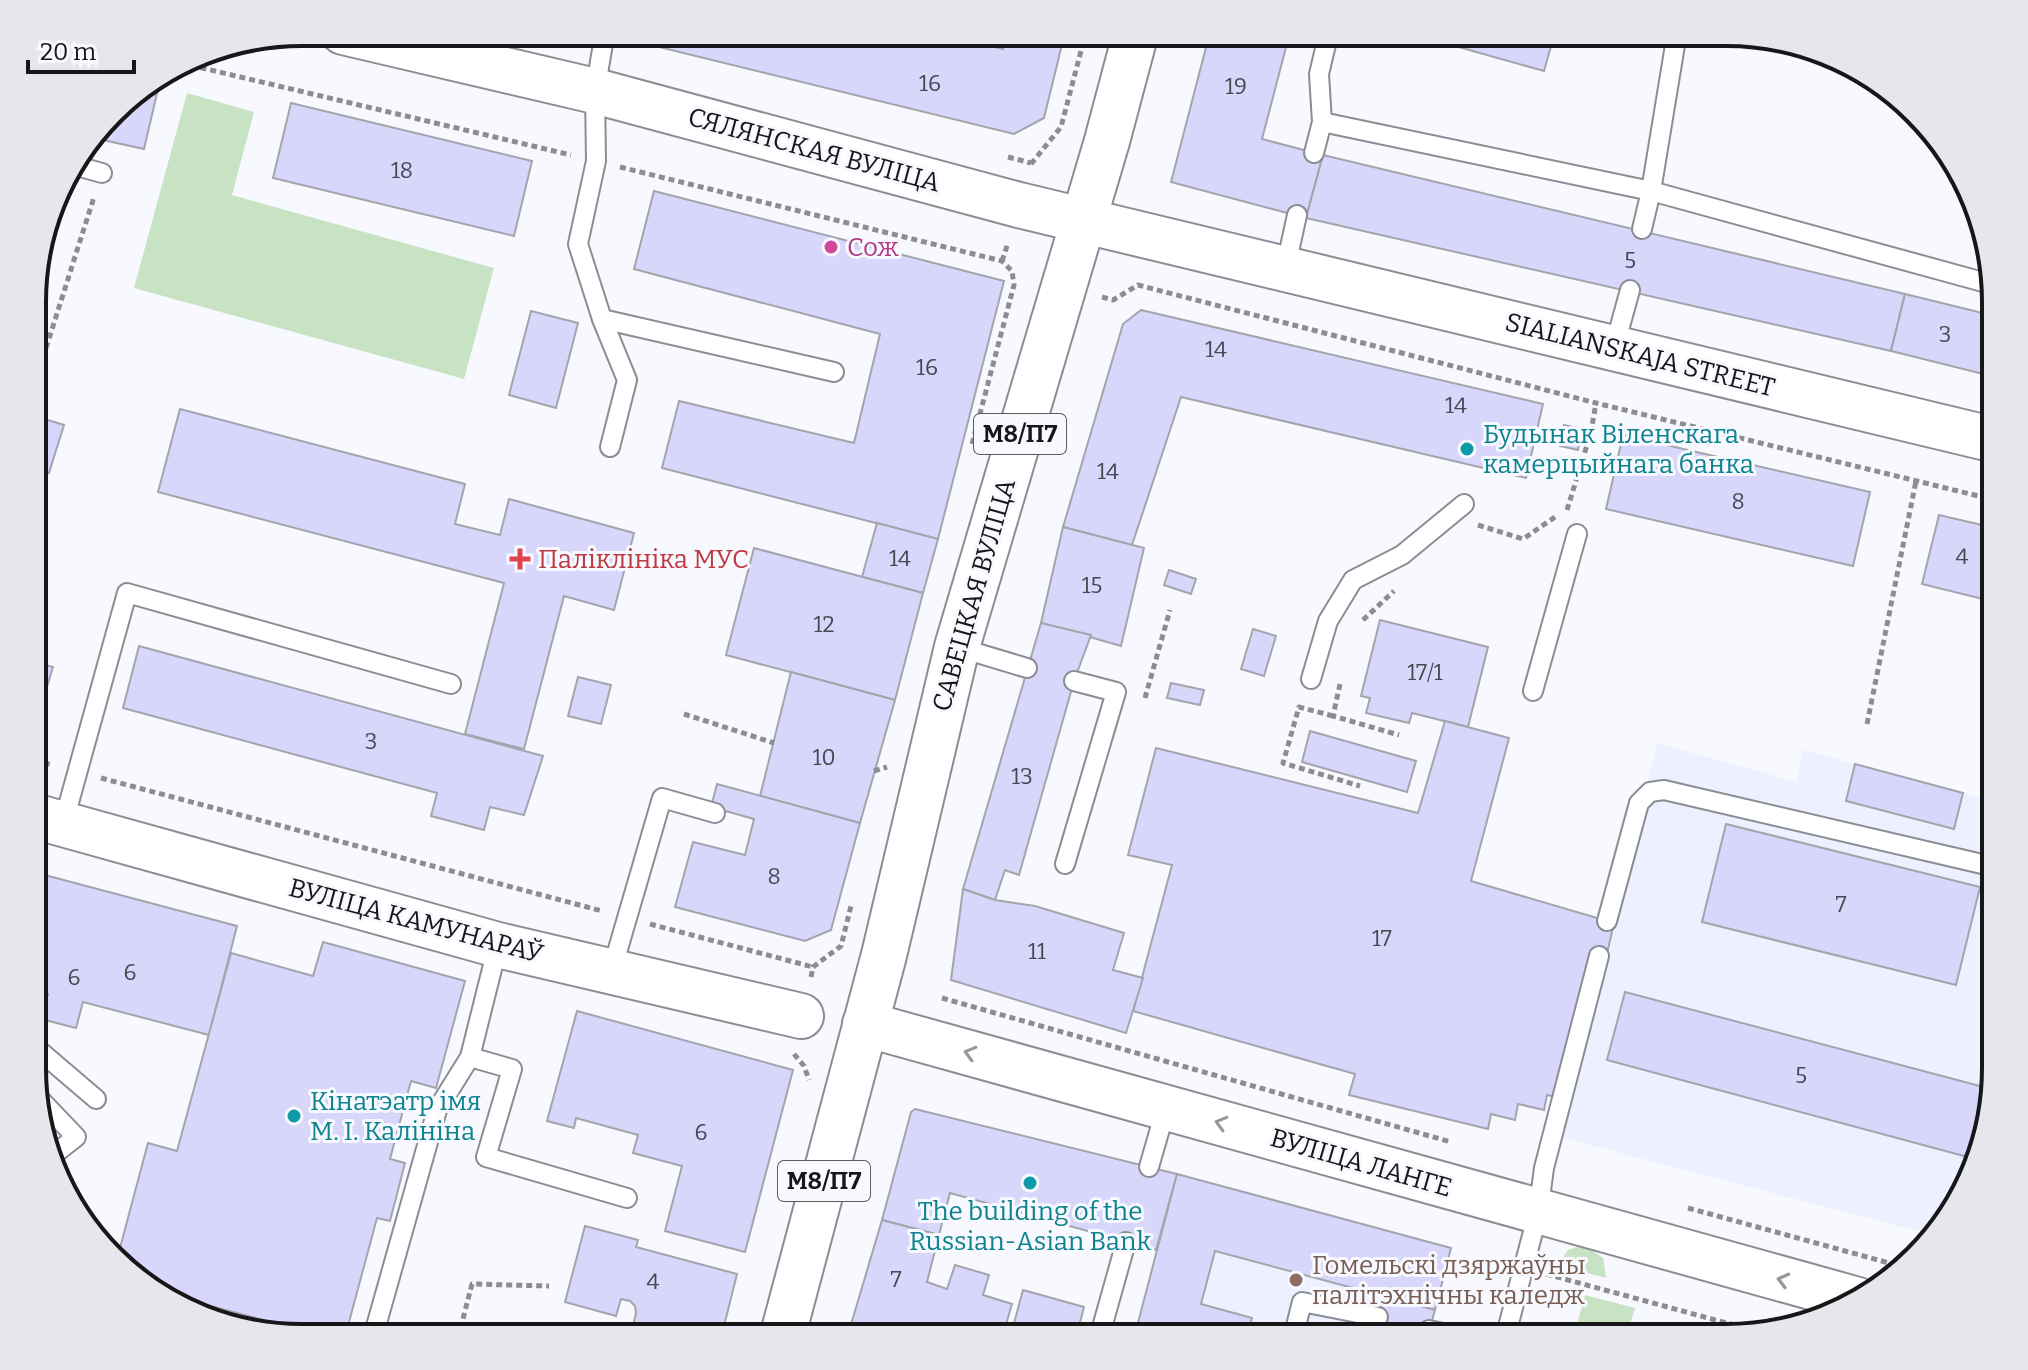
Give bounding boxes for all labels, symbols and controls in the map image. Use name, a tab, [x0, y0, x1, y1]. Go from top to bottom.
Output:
scale bar	[28, 24, 134, 74]
text: 20 m	[40, 38, 96, 66]
house number: 16	[919, 70, 941, 97]
house number: 19	[1225, 73, 1247, 100]
street label: СЯЛЯНСКАЯ ВУЛІЦА	[685, 101, 944, 199]
house number: 18	[391, 157, 413, 184]
place label: Сож	[847, 232, 899, 263]
marker: Сож	[822, 238, 840, 256]
house number: 5	[1624, 247, 1636, 274]
street label: SIALIANSKAJA STREET	[1502, 306, 1778, 404]
house number: 3	[1939, 321, 1951, 348]
house number: 14	[1205, 336, 1227, 363]
house number: 16	[916, 354, 938, 381]
house number: 14	[1445, 392, 1467, 419]
road number: М8/П7	[974, 414, 1066, 454]
place label: Будынак Віленскага камерцыйнага банка	[1483, 419, 1754, 480]
marker: Будынак Віленскага камерцыйнага банка	[1458, 440, 1476, 458]
house number: 14	[1097, 458, 1119, 485]
street label: САВЕЦКАЯ ВУЛІЦА	[926, 475, 1022, 715]
house number: 8	[1731, 488, 1745, 515]
house number: 4	[1956, 543, 1969, 570]
place label: Паліклініка МУС	[538, 544, 749, 575]
house number: 14	[889, 545, 911, 572]
marker: Паліклініка МУС	[509, 548, 531, 570]
house number: 15	[1082, 572, 1102, 599]
house number: 12	[814, 611, 834, 638]
house number: 17/1	[1407, 659, 1443, 686]
house number: 3	[365, 728, 377, 755]
house number: 10	[812, 744, 836, 771]
house number: 13	[1011, 763, 1033, 790]
house number: 8	[767, 863, 781, 890]
street label: ВУЛІЦА КАМУНАРАЎ	[285, 872, 547, 970]
house number: 7	[1835, 891, 1847, 918]
house number: 17	[1372, 925, 1392, 952]
house number: 11	[1028, 938, 1046, 965]
house number: 6	[124, 959, 136, 986]
house number: 6	[68, 964, 80, 991]
one-way arrow	[964, 1046, 978, 1062]
house number: 5	[1795, 1062, 1807, 1089]
place label: Кінатэатр імя М. І. Калініна	[310, 1086, 481, 1147]
marker: Кінатэатр імя М. І. Калініна	[285, 1107, 303, 1125]
one-way arrow	[1214, 1116, 1228, 1133]
house number: 6	[695, 1119, 707, 1146]
street label: ВУЛІЦА ЛАНГЕ	[1267, 1122, 1455, 1204]
road number: М8/П7	[778, 1161, 870, 1201]
marker: The building of the Russian-Asian Bank	[1021, 1174, 1039, 1192]
place label: The building of the Russian-Asian Bank	[909, 1196, 1151, 1257]
place label: Гомельскі дзяржаўны палітэхнічны каледж	[1312, 1250, 1586, 1311]
house number: 7	[890, 1266, 902, 1293]
house number: 4	[647, 1268, 660, 1295]
marker: Гомельскі дзяржаўны палітэхнічны каледж	[1287, 1271, 1305, 1289]
one-way arrow	[1776, 1272, 1790, 1289]

